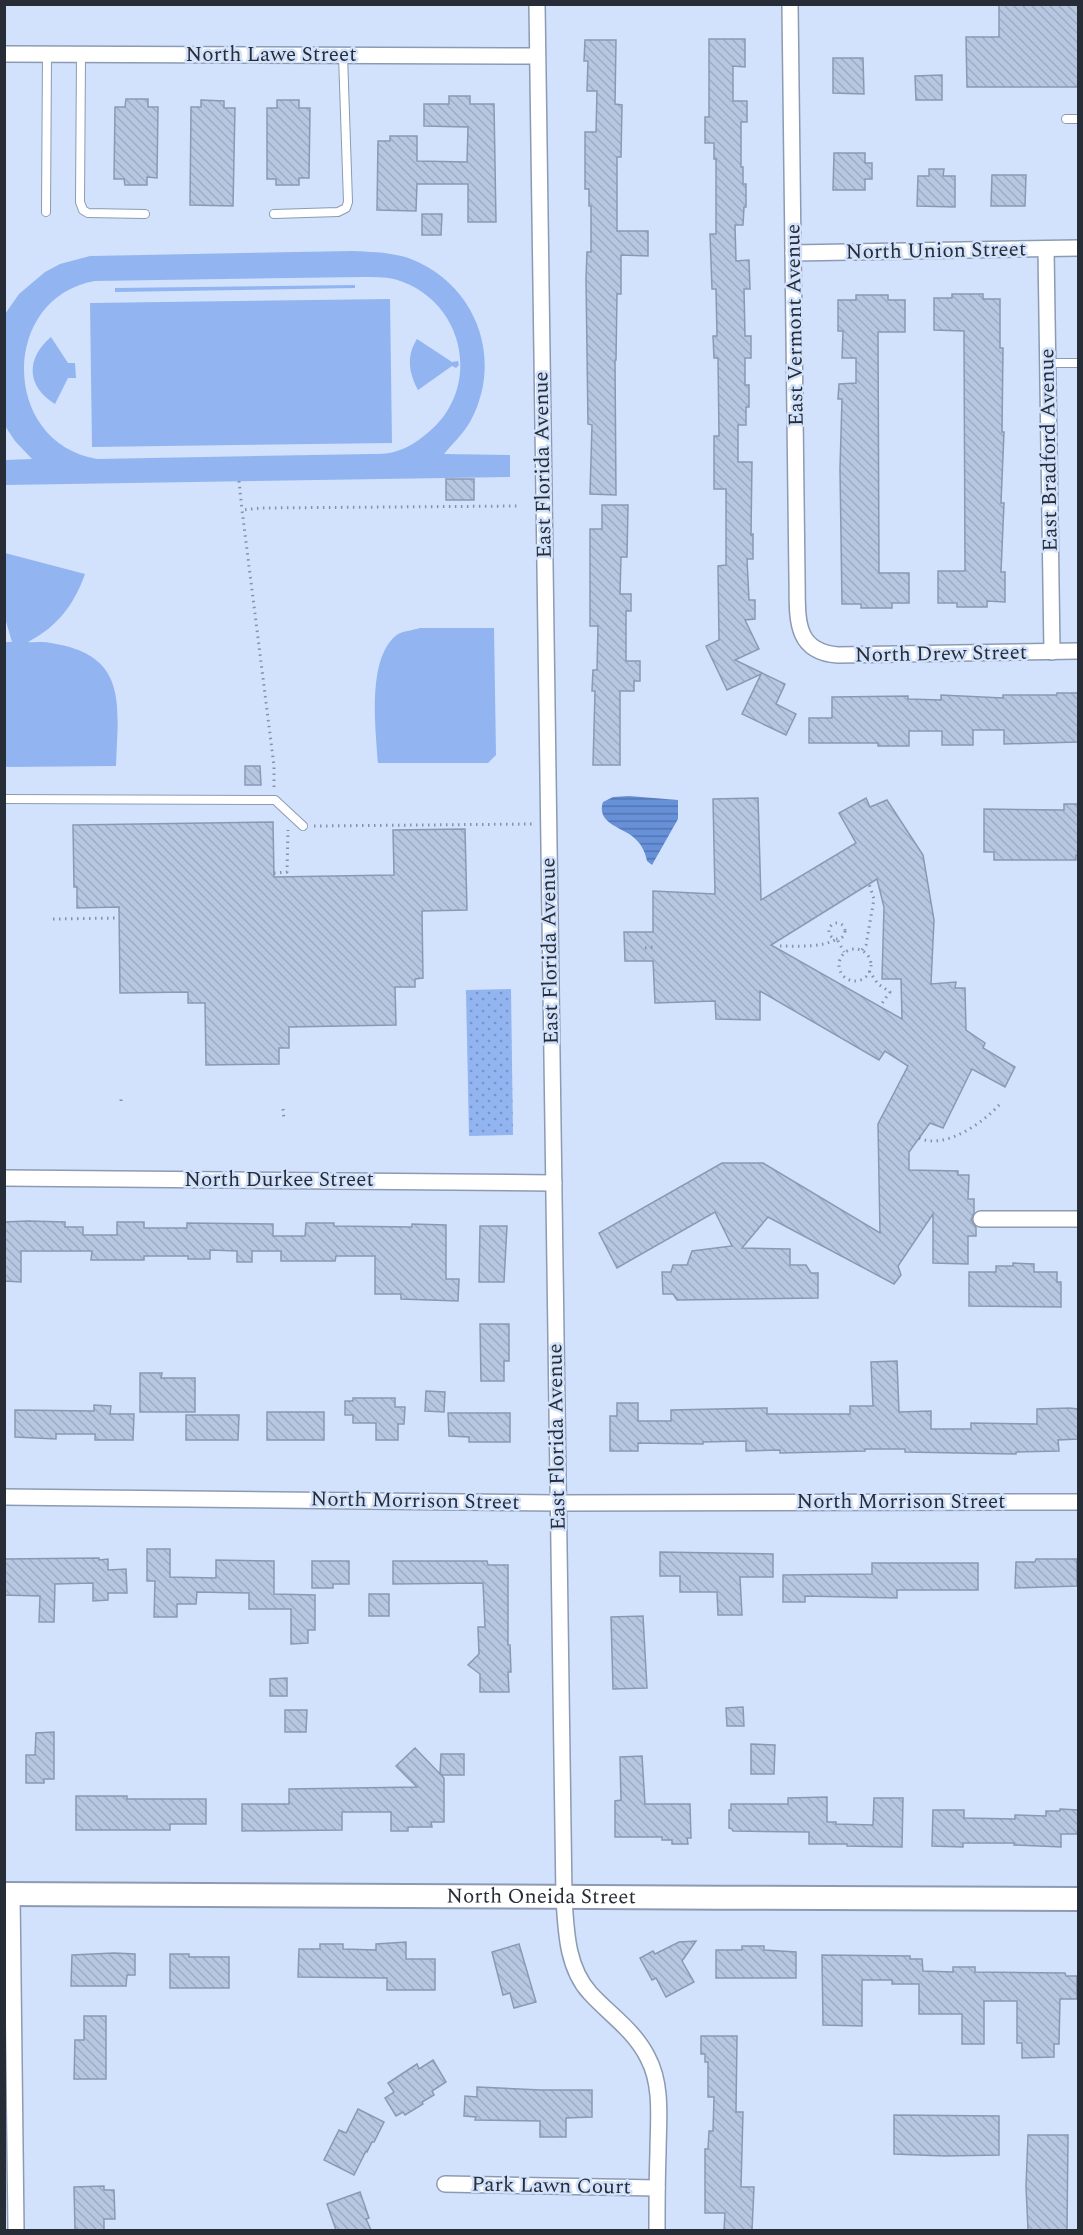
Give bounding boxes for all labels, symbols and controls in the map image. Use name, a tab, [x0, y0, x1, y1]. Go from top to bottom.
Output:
street label: North Lawe Street	[185, 39, 357, 71]
street label: East Vermont Avenue	[777, 224, 813, 426]
street label: North Union Street	[845, 233, 1027, 269]
street label: East Bradford Avenue	[1031, 348, 1067, 552]
street label: East Florida Avenue	[525, 371, 561, 559]
street label: North Drew Street	[855, 636, 1027, 672]
street label: East Florida Avenue	[532, 857, 568, 1045]
street label: North Durkee Street	[184, 1164, 374, 1196]
street label: East Florida Avenue	[539, 1343, 575, 1531]
street label: North Morrison Street	[310, 1483, 520, 1519]
street label: North Morrison Street	[796, 1486, 1006, 1518]
street label: North Oneida Street	[446, 1880, 636, 1913]
street label: Park Lawn Court	[471, 2169, 631, 2203]

